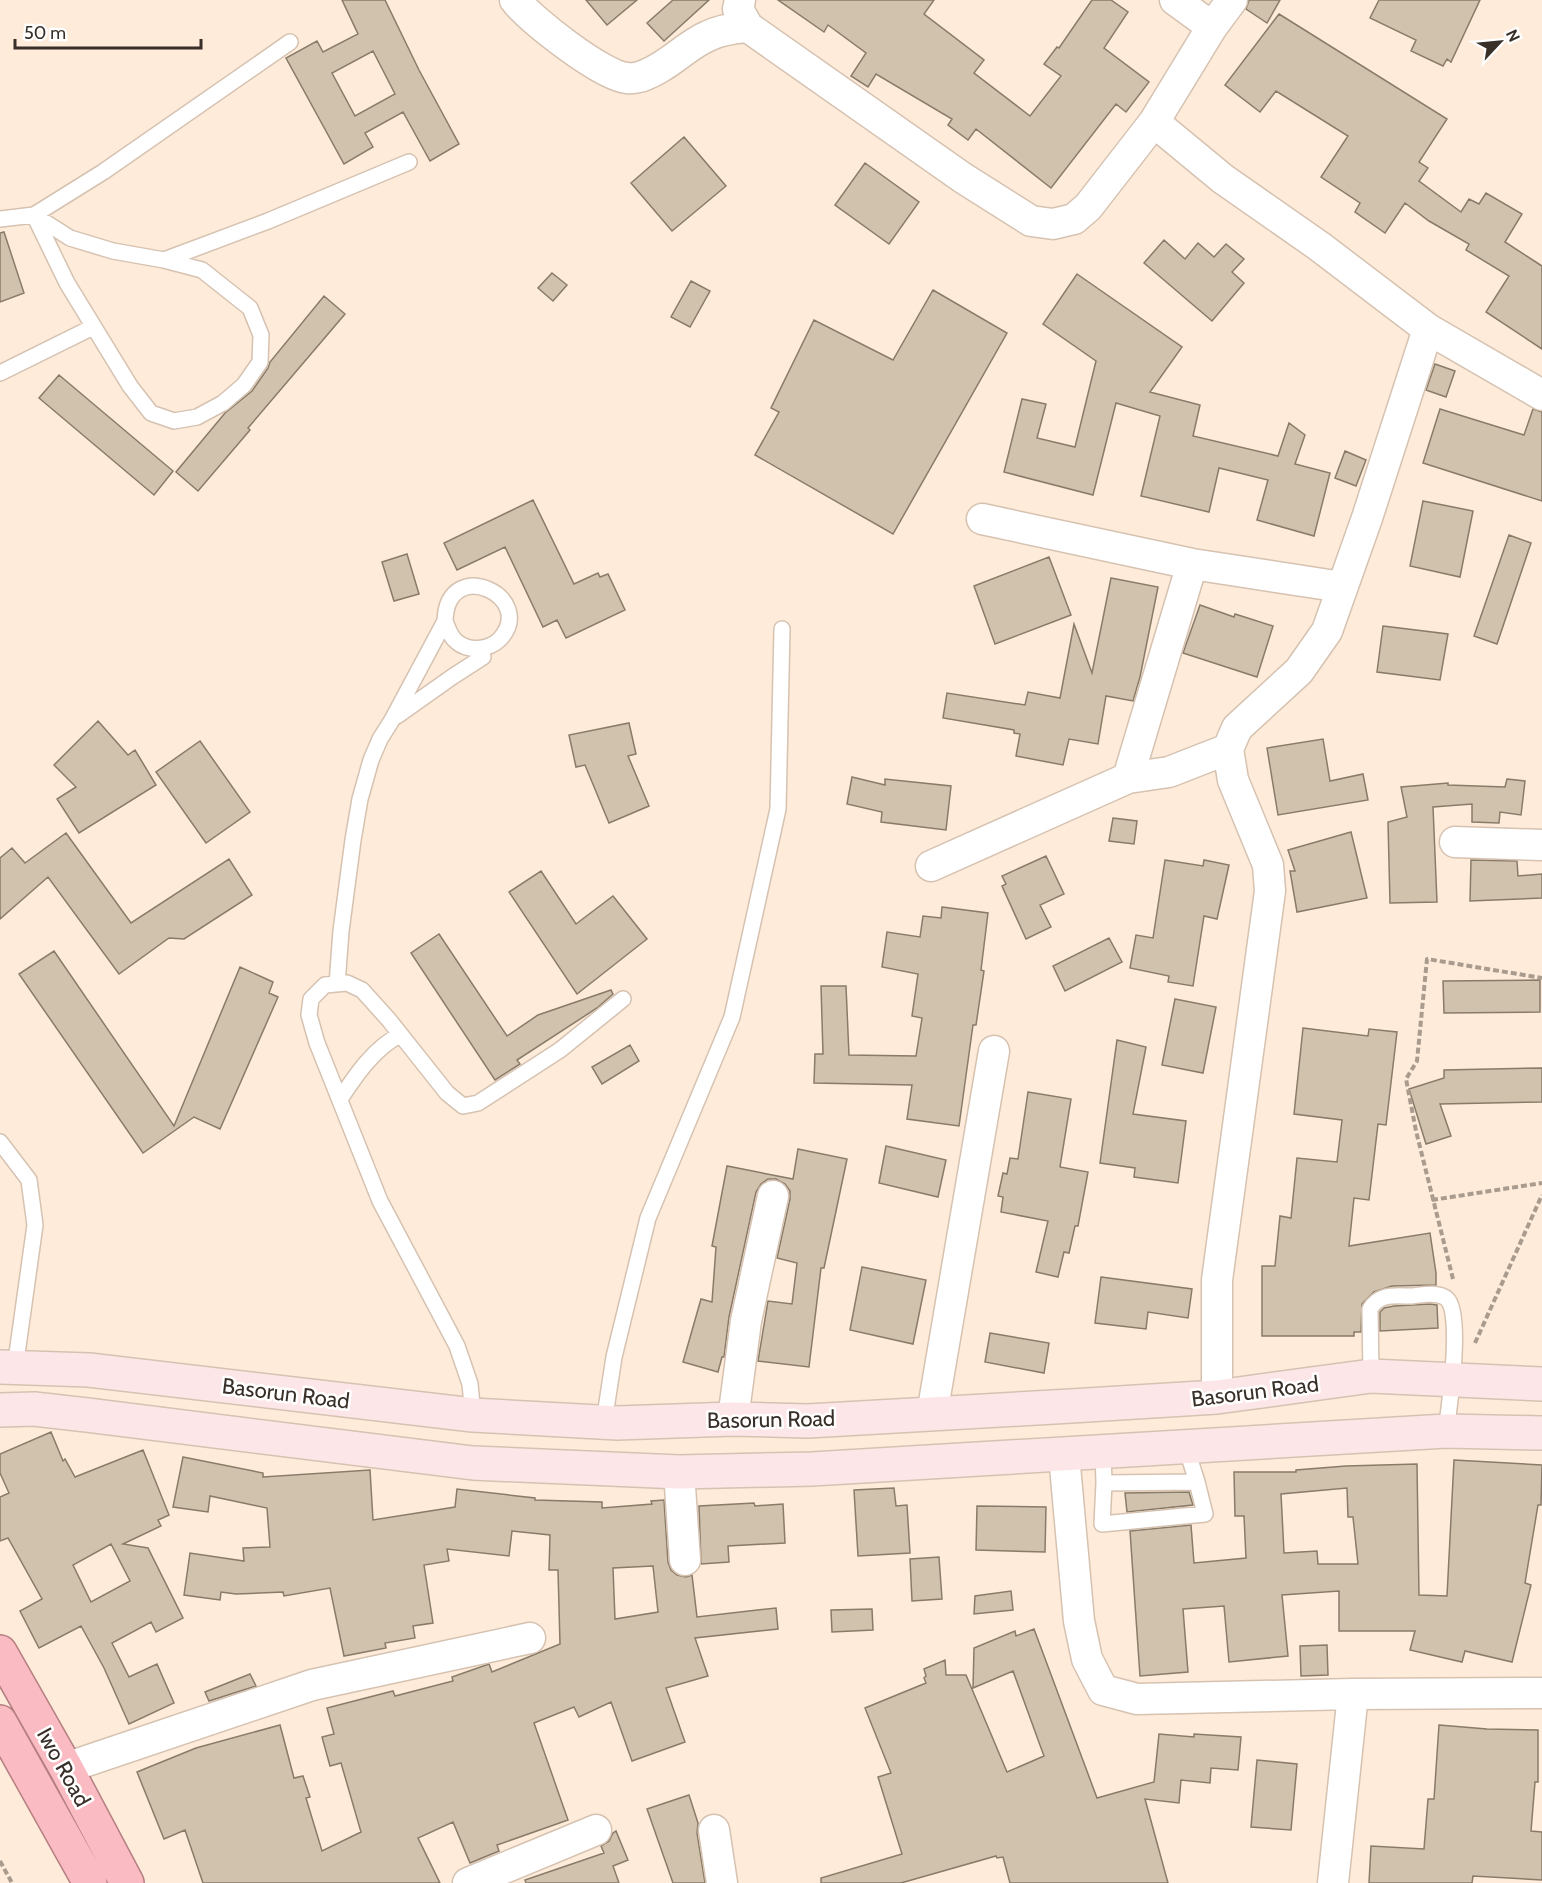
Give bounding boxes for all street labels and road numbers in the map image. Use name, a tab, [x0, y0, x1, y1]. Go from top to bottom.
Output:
street label: Basorun Road	[1190, 1370, 1320, 1413]
street label: Basorun Road	[221, 1372, 351, 1415]
street label: Basorun Road	[707, 1405, 835, 1434]
street label: Iwo Road	[31, 1723, 96, 1811]

